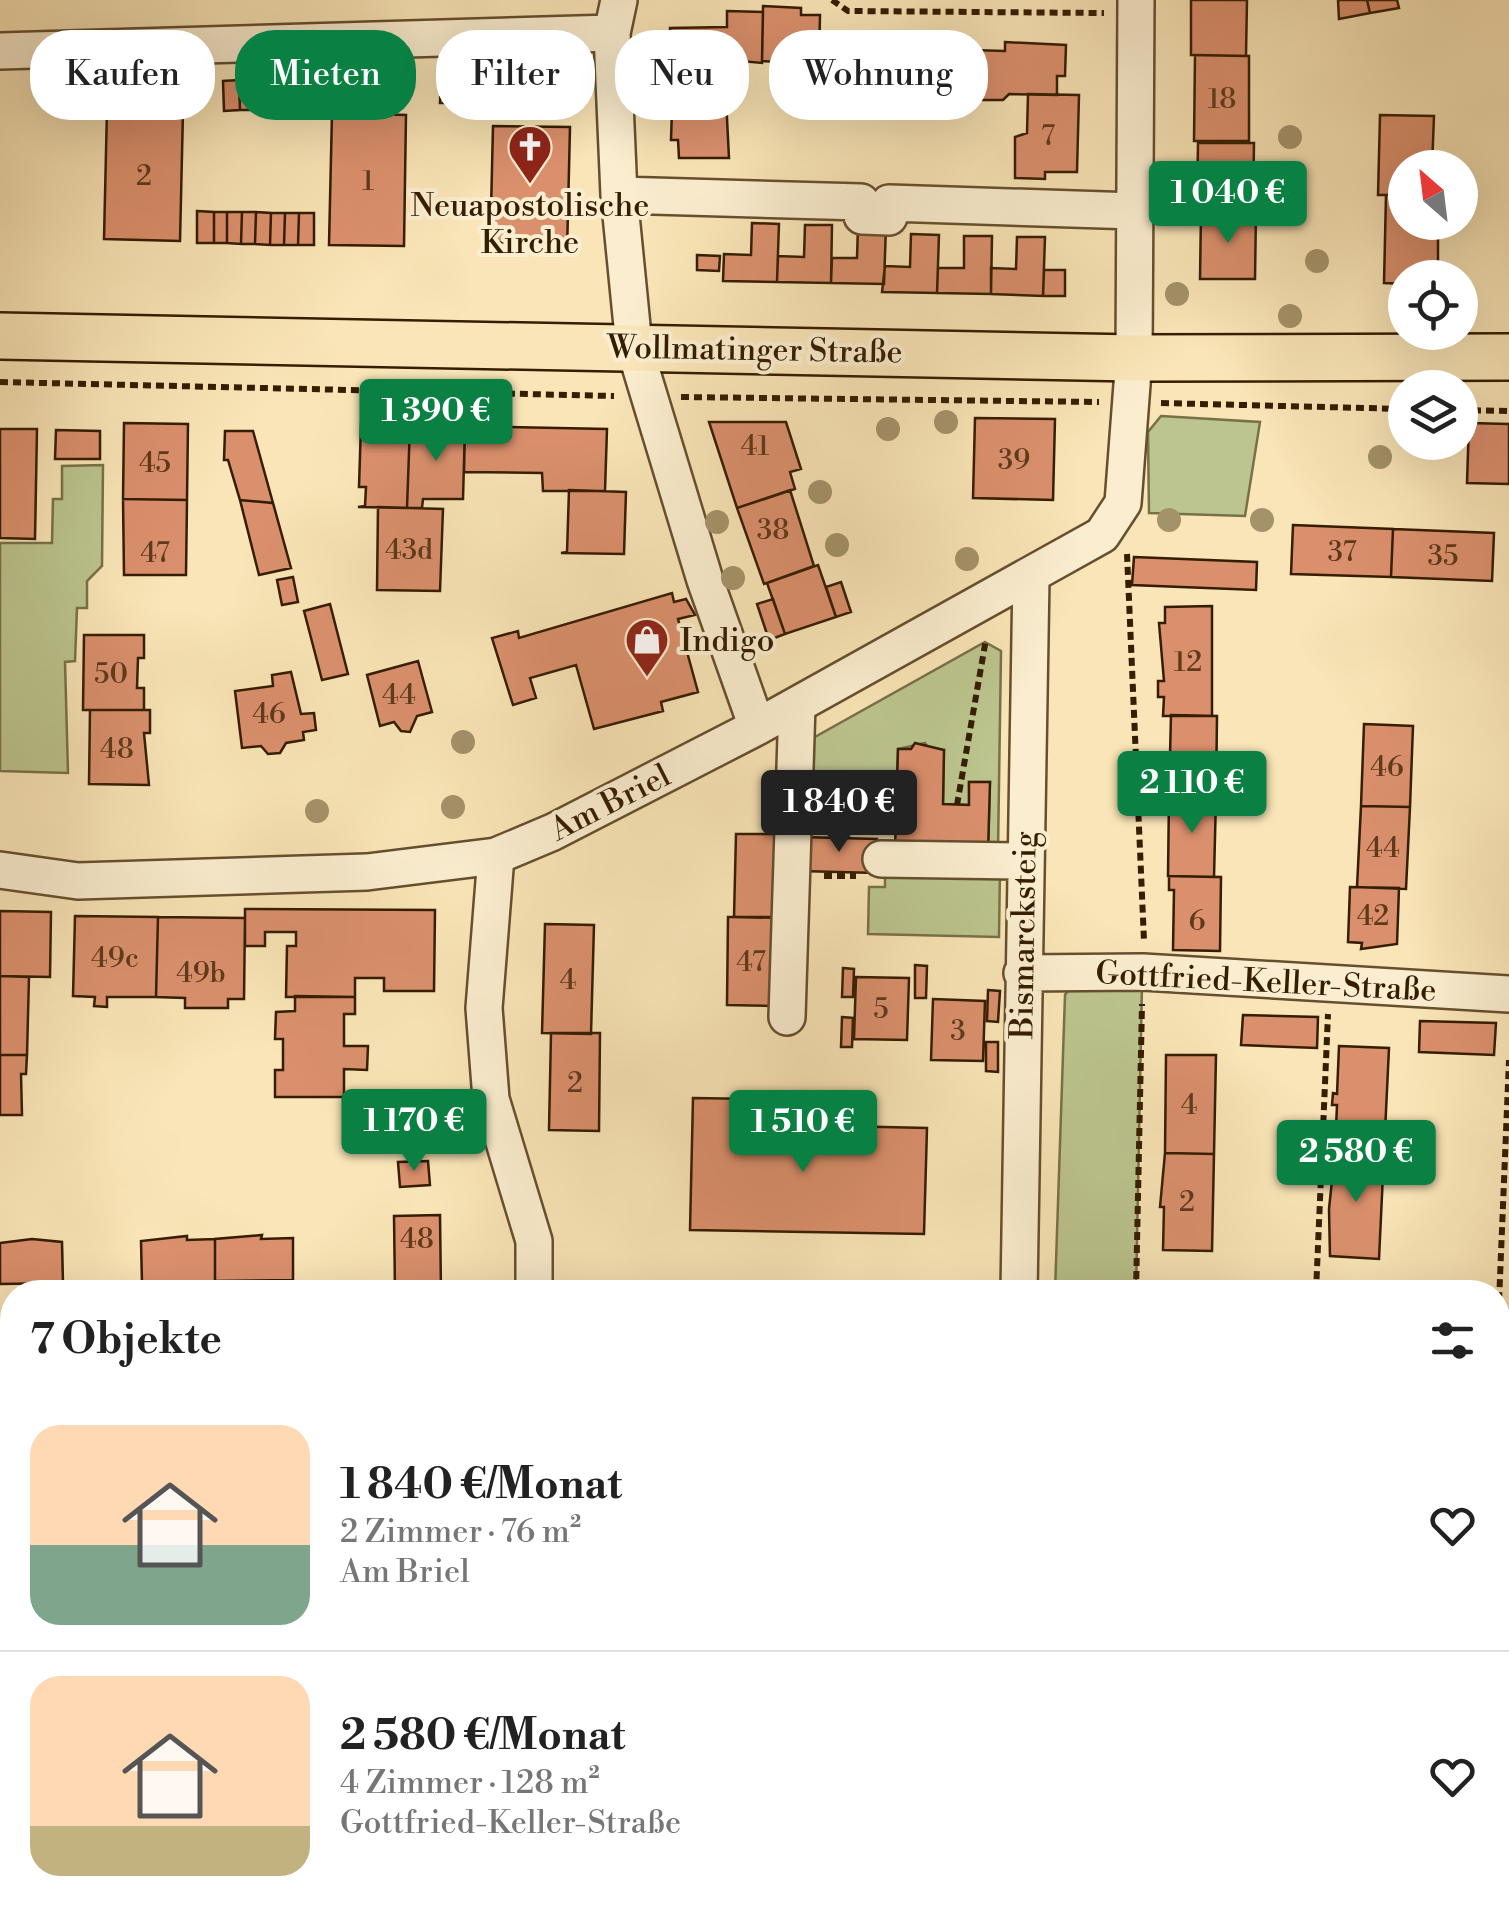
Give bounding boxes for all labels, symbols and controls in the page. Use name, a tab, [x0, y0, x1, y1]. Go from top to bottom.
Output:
chip: Kaufen	[30, 30, 215, 120]
chip: Mieten	[235, 30, 416, 120]
chip: Filter	[436, 30, 595, 120]
chip: Neu	[615, 30, 749, 120]
chip: Wohnung	[769, 30, 988, 120]
house number: 18	[1208, 82, 1236, 117]
house number: 7	[1041, 119, 1055, 154]
church icon: Neuapostolische Kirche	[507, 124, 553, 185]
north arrow	[1388, 150, 1478, 240]
map controls	[1388, 150, 1478, 460]
house number: 2	[136, 159, 152, 194]
pin: 1 040 €	[1136, 161, 1320, 246]
house number: 1	[362, 164, 374, 199]
text: 1 040 €	[1171, 173, 1285, 213]
place label: Neuapostolische Kirche	[411, 186, 649, 263]
button: locate	[1388, 260, 1478, 350]
street label: Wollmatinger Straße	[606, 327, 903, 373]
button: layers	[1388, 370, 1478, 460]
pin: 1 390 €	[344, 379, 528, 464]
text: 1 390 €	[381, 391, 491, 431]
house number: 41	[741, 429, 769, 464]
house number: 39	[998, 443, 1030, 478]
house number: 45	[139, 446, 171, 481]
house number: 38	[757, 513, 789, 548]
house number: 43d	[385, 533, 433, 568]
house number: 37	[1327, 535, 1357, 570]
house number: 47	[140, 536, 170, 571]
house number: 35	[1428, 539, 1458, 574]
shop icon: Indigo	[624, 617, 670, 678]
place label: Indigo	[680, 621, 775, 661]
house number: 12	[1174, 645, 1202, 680]
house number: 50	[94, 657, 128, 692]
house number: 44	[382, 678, 416, 713]
house number: 46	[252, 697, 286, 732]
house number: 48	[100, 732, 134, 767]
house number: 46	[1370, 750, 1404, 785]
pin: 2 110 €	[1100, 751, 1284, 836]
street label: Am Briel	[543, 755, 678, 851]
text: 2 110 €	[1139, 763, 1245, 803]
pin: 1 840 €	[747, 770, 931, 855]
text: 1 840 €	[783, 782, 895, 822]
street label: Bismarcksteig	[1002, 831, 1046, 1040]
house number: 44	[1366, 831, 1400, 866]
house number: 42	[1357, 899, 1389, 934]
house number: 6	[1189, 904, 1206, 939]
house number: 49c	[91, 941, 139, 976]
house number: 47	[736, 945, 766, 980]
street label: Gottfried-Keller-Straße	[1095, 953, 1437, 1011]
house number: 49b	[176, 956, 226, 991]
house number: 4	[560, 963, 576, 998]
house number: 5	[873, 992, 889, 1027]
house number: 3	[950, 1014, 966, 1049]
house number: 2	[567, 1066, 583, 1101]
house number: 4	[1181, 1088, 1197, 1123]
pin: 1 170 €	[322, 1089, 506, 1174]
pin: 1 510 €	[711, 1090, 895, 1175]
text: 1 170 €	[363, 1101, 465, 1141]
text: 1 510 €	[751, 1102, 855, 1142]
pin: 2 580 €	[1264, 1120, 1448, 1205]
text: 2 580 €	[1299, 1132, 1413, 1172]
house number: 2	[1179, 1185, 1195, 1220]
house number: 48	[400, 1222, 434, 1257]
icon: filters	[1425, 1313, 1480, 1368]
text: 7 Objekte	[30, 1314, 222, 1367]
text: 1 840 €/Monat	[340, 1459, 622, 1512]
icon: home	[110, 1465, 230, 1585]
icon: heart	[1425, 1498, 1480, 1553]
text: 2 Zimmer · 76 m²	[340, 1512, 581, 1552]
text: Am Briel	[340, 1552, 470, 1592]
text: 2 580 €/Monat	[340, 1710, 625, 1763]
icon: home	[110, 1716, 230, 1836]
icon: heart	[1425, 1749, 1480, 1804]
text: 4 Zimmer · 128 m²	[340, 1763, 600, 1803]
text: Gottfried-Keller-Straße	[340, 1803, 681, 1843]

